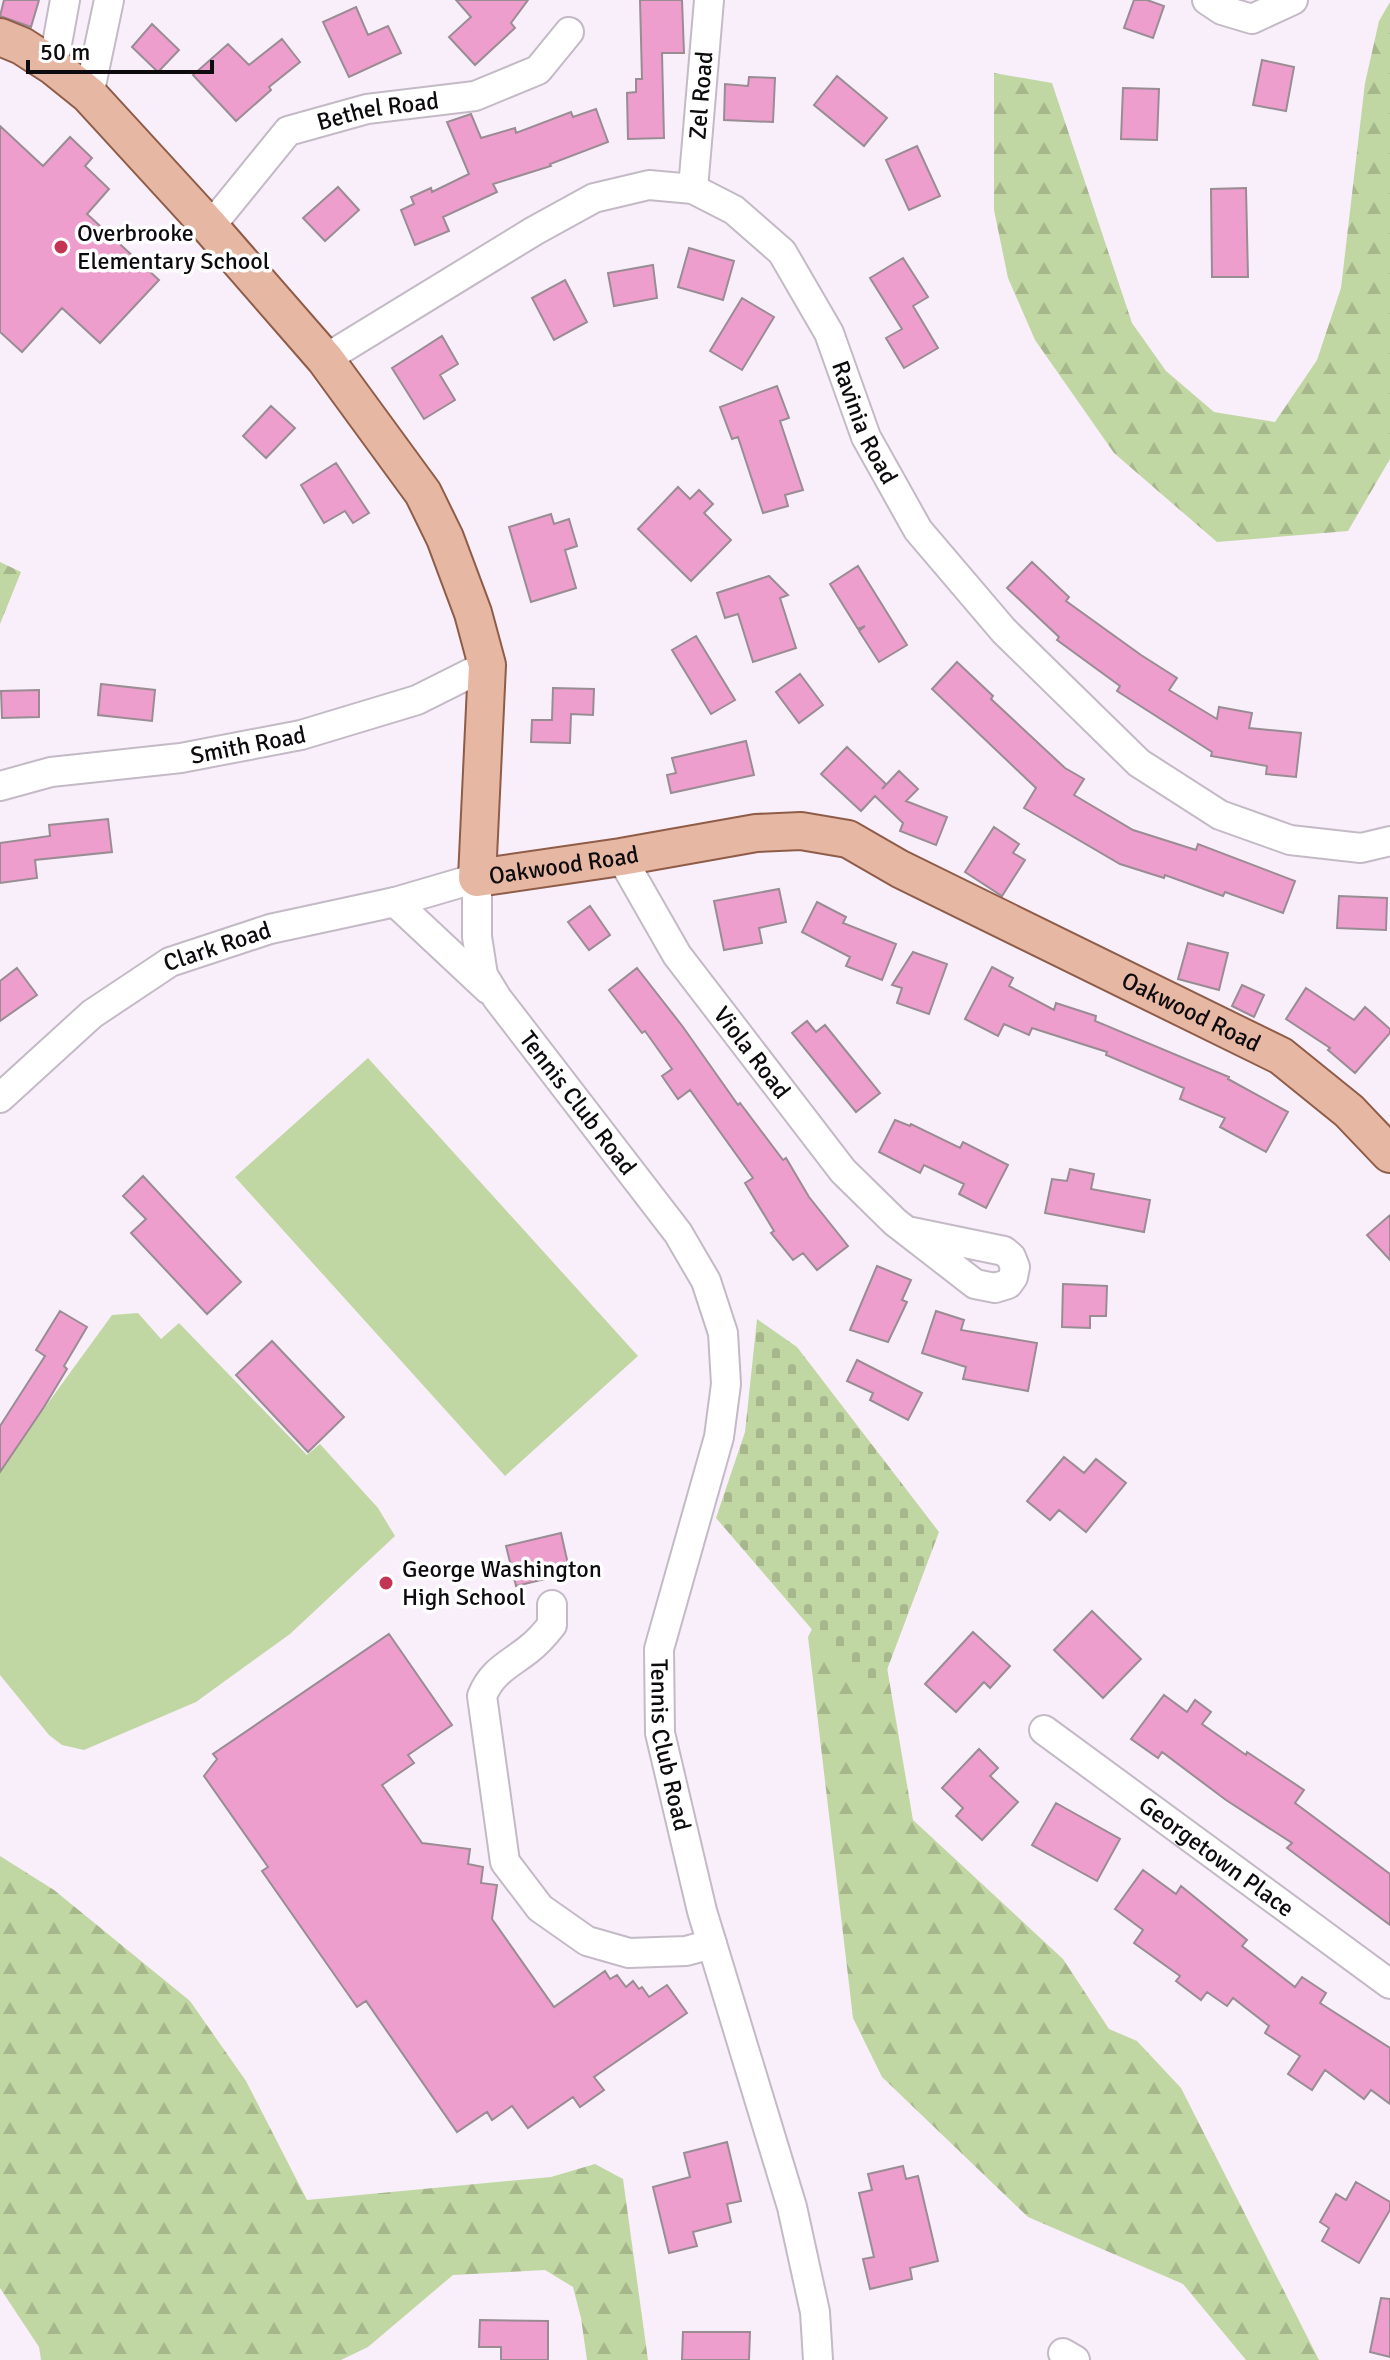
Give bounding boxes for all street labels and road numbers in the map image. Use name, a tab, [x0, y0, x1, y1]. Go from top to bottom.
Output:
street label: Zel Road	[682, 50, 720, 141]
street label: Bethel Road	[313, 85, 440, 137]
street label: Ravinia Road	[825, 357, 904, 489]
street label: Smith Road	[188, 719, 308, 771]
street label: Oakwood Road	[487, 839, 641, 891]
street label: Clark Road	[160, 915, 275, 978]
street label: Oakwood Road	[1117, 965, 1266, 1059]
street label: Viola Road	[707, 1000, 797, 1105]
street label: Tennis Club Road	[513, 1025, 643, 1181]
street label: Tennis Club Road	[644, 1659, 698, 1834]
street label: Georgetown Place	[1133, 1790, 1300, 1924]

